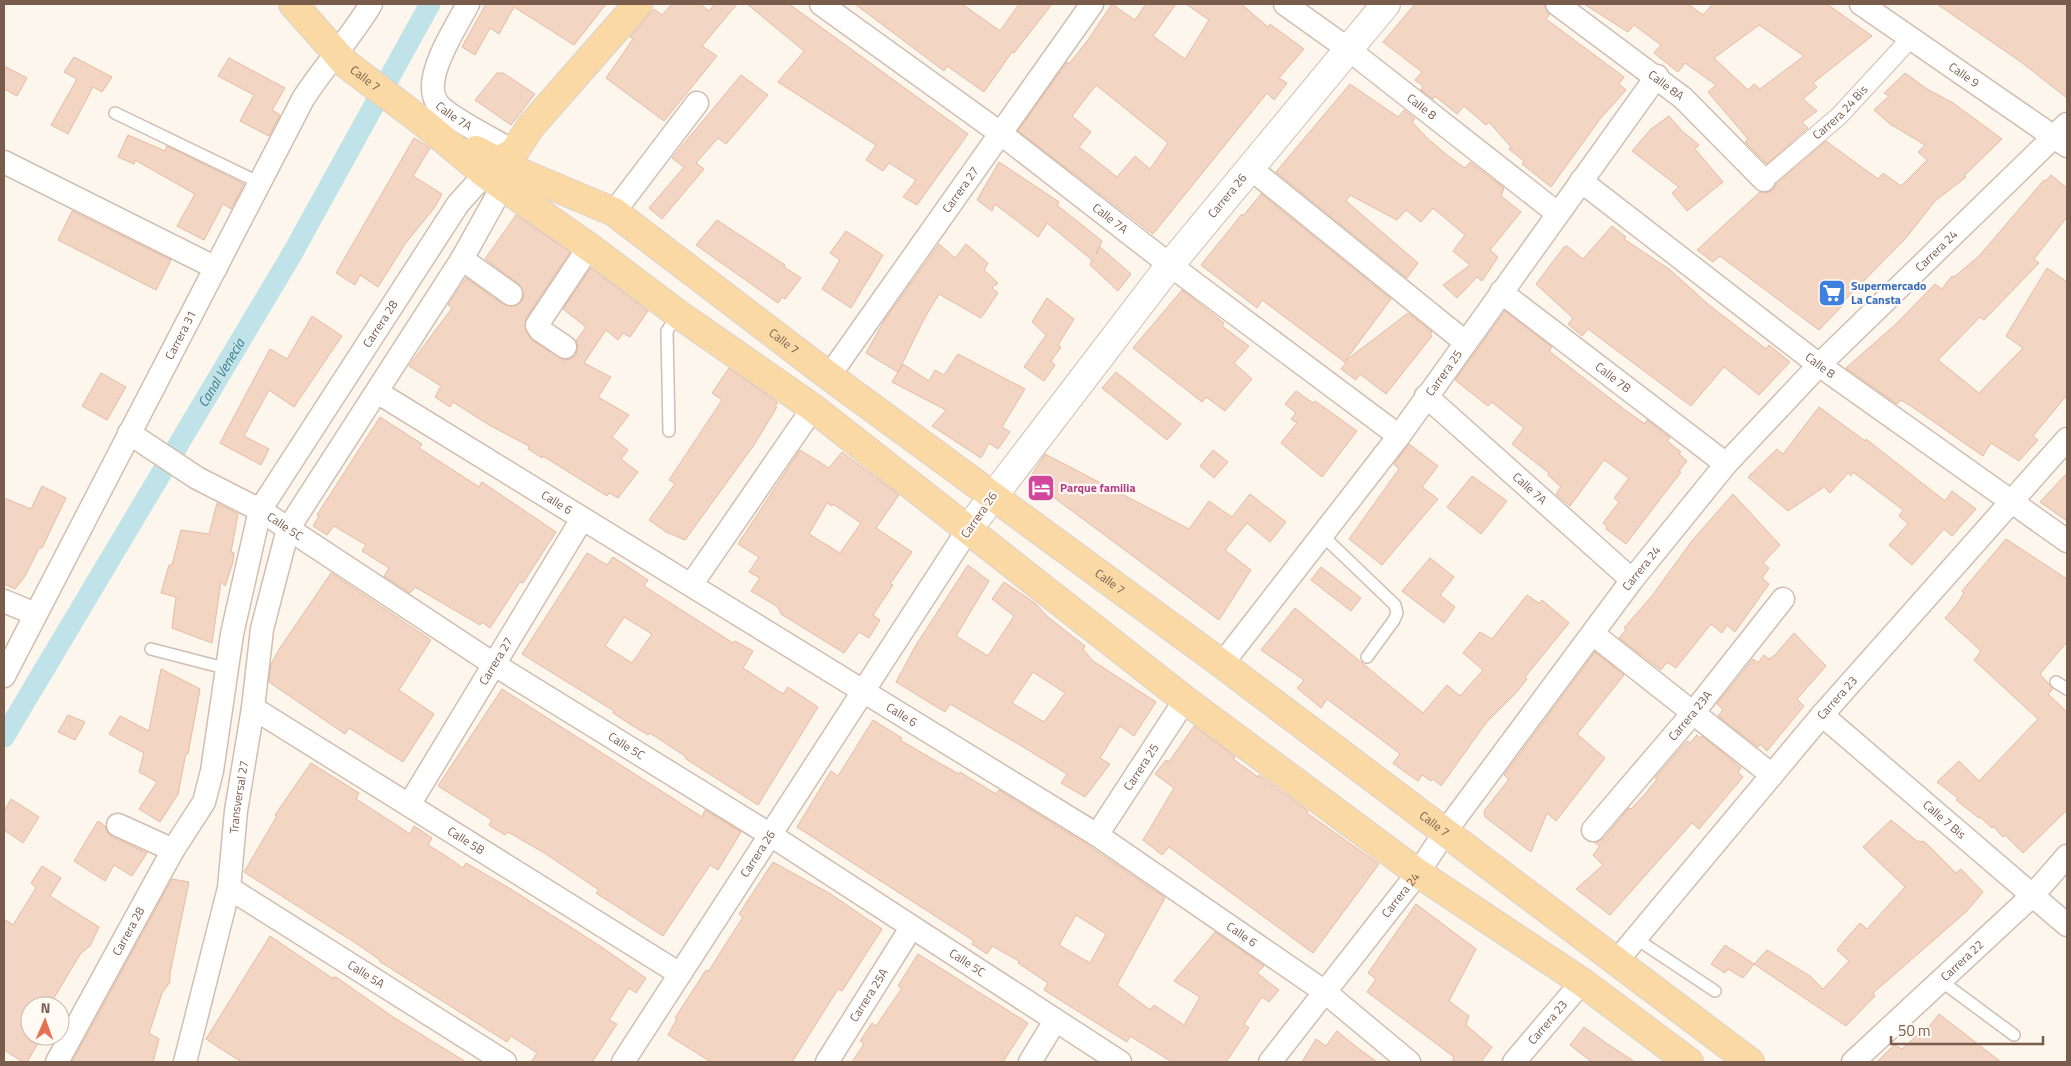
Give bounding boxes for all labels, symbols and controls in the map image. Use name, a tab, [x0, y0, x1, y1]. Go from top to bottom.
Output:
street label: Calle 9	[1945, 57, 1984, 92]
street label: Calle 7	[346, 60, 385, 96]
street label: Calle 8A	[1644, 65, 1688, 105]
street label: Carrera 24 Bis	[1808, 80, 1872, 144]
street label: Calle 8	[1403, 89, 1441, 124]
street label: Calle 7A	[431, 97, 476, 135]
street label: Carrera 27	[937, 162, 983, 217]
street label: Carrera 26	[1203, 169, 1251, 222]
street label: Calle 7A	[1088, 198, 1132, 238]
street label: Carrera 24	[1911, 225, 1962, 276]
place label: Supermercado La Cansta	[1851, 276, 1926, 309]
supermarket icon: Supermercado La Cansta	[1817, 278, 1847, 308]
street label: Carrera 28	[358, 296, 403, 351]
street label: Carrera 31	[160, 307, 201, 363]
street label: Calle 7	[765, 323, 803, 359]
water label: Canal Venecia	[192, 333, 250, 411]
street label: Carrera 25	[1420, 346, 1467, 400]
street label: Calle 8	[1801, 348, 1840, 383]
street label: Calle 7B	[1591, 357, 1635, 397]
street label: Calle 7A	[1508, 468, 1552, 509]
hotel icon: Parque familia	[1026, 473, 1056, 503]
place label: Parque familia	[1060, 478, 1136, 497]
street label: Calle 6	[538, 485, 576, 519]
street label: Carrera 26	[956, 487, 1002, 542]
street label: Calle 5C	[263, 507, 307, 545]
street label: Carrera 24	[1617, 541, 1665, 595]
street label: Calle 7	[1091, 564, 1129, 599]
street label: Carrera 27	[474, 633, 517, 689]
street label: Carrera 23	[1812, 671, 1862, 724]
street label: Carrera 23A	[1663, 686, 1716, 745]
street label: Calle 6	[883, 697, 921, 731]
street label: Calle 5C	[605, 727, 649, 764]
street label: Carrera 25	[1118, 739, 1163, 794]
street label: Transversal 27	[224, 759, 253, 834]
street label: Calle 7 Bis	[1919, 795, 1971, 844]
street label: Calle 7	[1416, 806, 1454, 841]
street label: Calle 5B	[444, 821, 489, 859]
street label: Carrera 26	[735, 826, 780, 881]
street label: Carrera 24	[1376, 868, 1424, 922]
street label: Carrera 28	[107, 903, 149, 959]
street label: Calle 6	[1223, 917, 1261, 952]
street label: Carrera 22	[1936, 935, 1988, 985]
street label: Calle 5C	[946, 943, 990, 981]
street label: Calle 5A	[344, 955, 389, 993]
street label: Carrera 25A	[844, 964, 893, 1025]
north arrow	[20, 996, 70, 1046]
street label: Carrera 23	[1523, 996, 1572, 1048]
text: N	[40, 997, 51, 1018]
scale bar	[1891, 1014, 2044, 1046]
text: 50 m	[1898, 1019, 1931, 1042]

